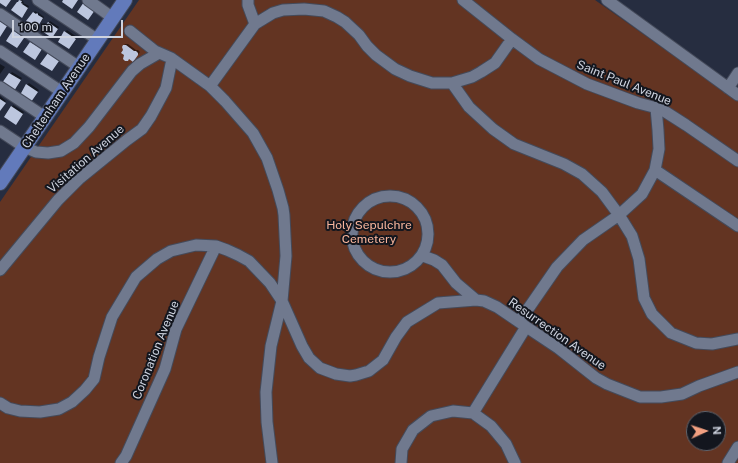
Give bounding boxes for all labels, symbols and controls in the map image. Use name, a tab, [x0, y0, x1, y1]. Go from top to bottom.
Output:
scale bar	[14, 12, 125, 38]
text: 100 m	[19, 20, 52, 34]
street label: Cheltenham Avenue	[19, 51, 93, 151]
street label: Saint Paul Avenue	[575, 57, 673, 109]
street label: Visitation Avenue	[45, 122, 127, 196]
park label: Holy Sepulchre Cemetery	[326, 218, 412, 246]
street label: Resurrection Avenue	[506, 295, 608, 373]
street label: Coronation Avenue	[130, 299, 182, 401]
north arrow	[686, 411, 726, 451]
text: N	[711, 426, 723, 435]

